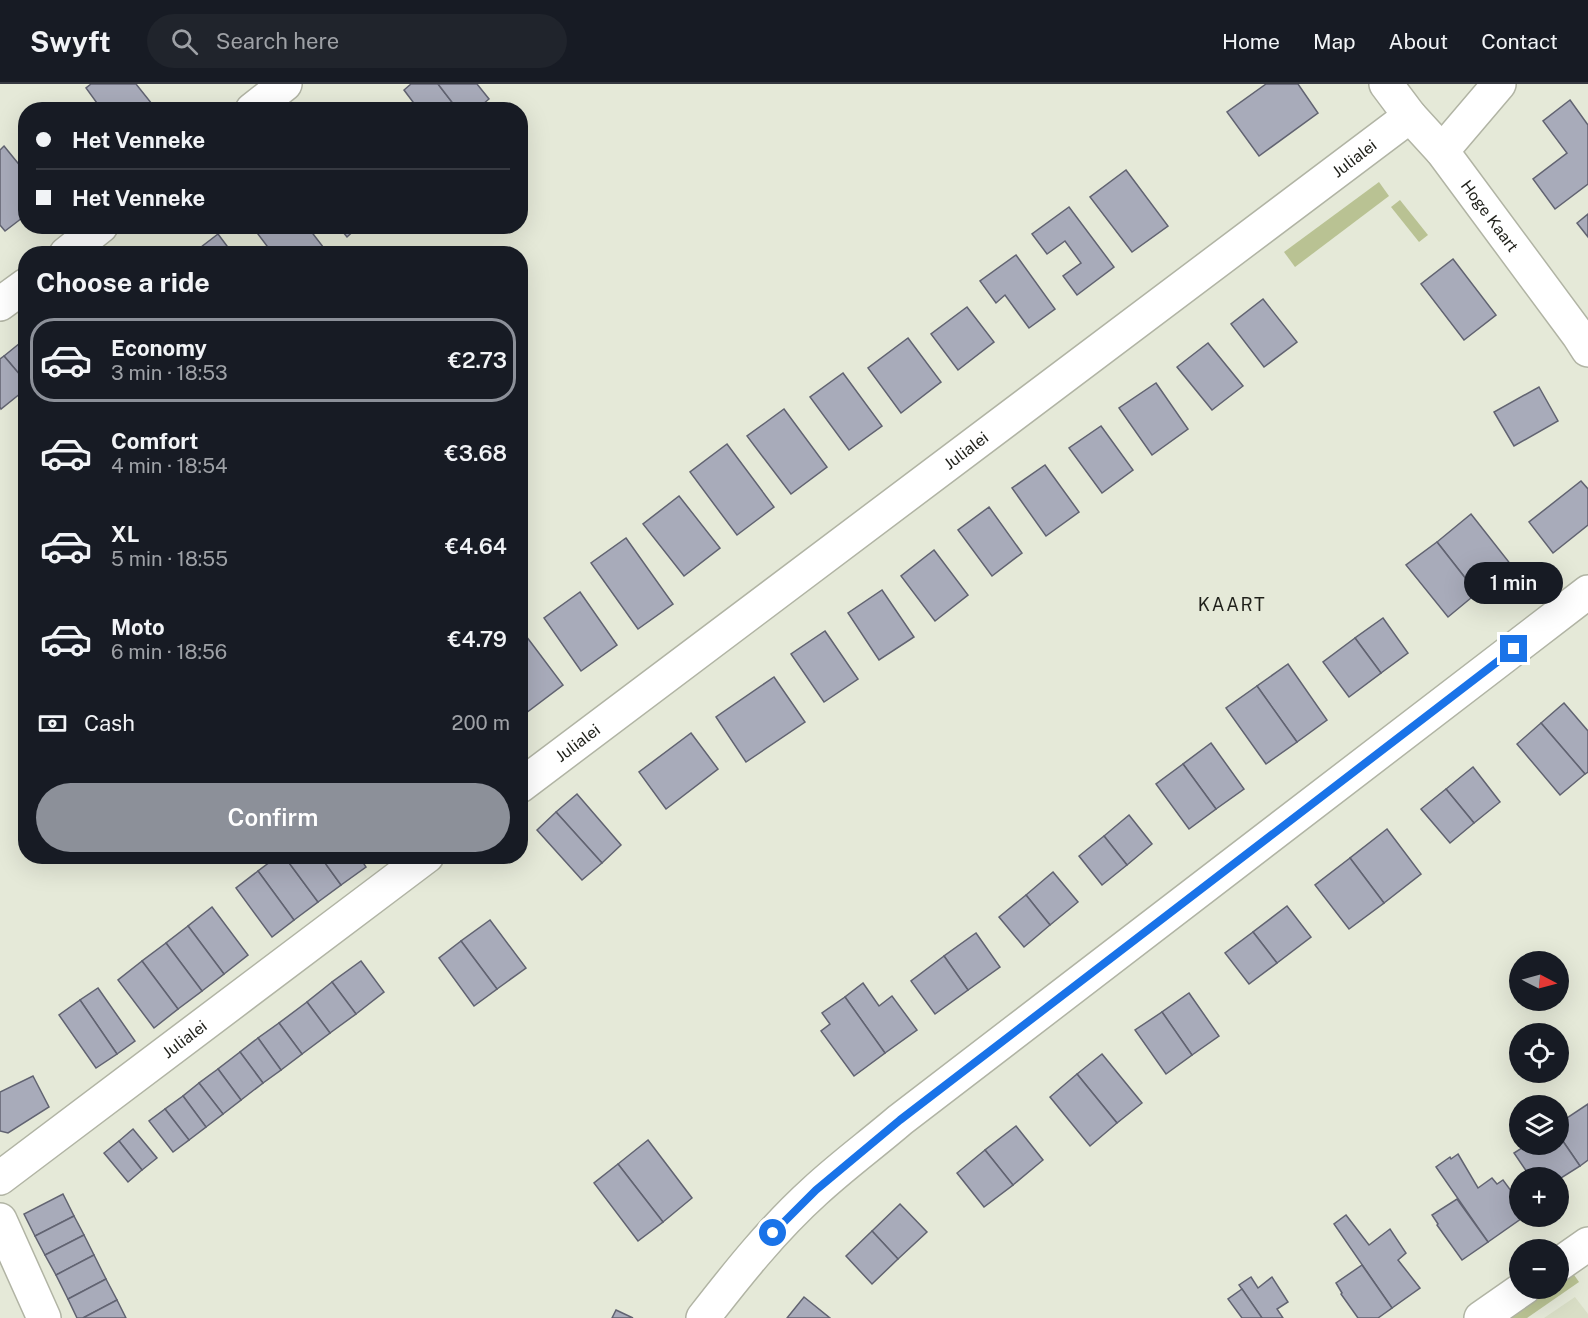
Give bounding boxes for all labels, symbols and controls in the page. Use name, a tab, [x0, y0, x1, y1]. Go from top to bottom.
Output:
search box	[147, 14, 567, 68]
text: Swyft	[30, 25, 111, 58]
icon: search	[168, 25, 201, 58]
text: Search here	[216, 28, 339, 54]
text: Home	[1222, 29, 1280, 54]
text: Map	[1313, 29, 1356, 54]
text: About	[1389, 29, 1448, 54]
text: Contact	[1481, 29, 1558, 54]
text: Het Venneke	[72, 127, 205, 153]
street label: Julialei	[1328, 135, 1380, 181]
street label: Hoge Kaart	[1457, 176, 1523, 255]
text: Het Venneke	[72, 185, 205, 211]
text: Choose a ride	[36, 266, 210, 298]
icon: car	[39, 333, 93, 387]
text: Economy	[111, 335, 207, 361]
text: €2.73	[448, 347, 507, 373]
text: 3 min · 18:53	[111, 361, 228, 385]
icon: car	[39, 426, 93, 480]
text: Comfort	[111, 428, 198, 454]
street label: Julialei	[940, 428, 992, 473]
text: €3.68	[445, 440, 507, 466]
text: 4 min · 18:54	[111, 454, 228, 478]
icon: car	[39, 519, 93, 573]
text: XL	[111, 521, 139, 547]
text: €4.64	[445, 533, 507, 559]
text: 5 min · 18:55	[111, 547, 228, 571]
callout: 1 min	[1464, 562, 1564, 604]
text: 1 min	[1490, 571, 1537, 595]
district label: KAART	[1198, 594, 1266, 615]
icon: car	[39, 612, 93, 666]
text: Moto	[111, 614, 165, 640]
text: €4.79	[448, 626, 507, 652]
route end	[1500, 635, 1527, 662]
text: 6 min · 18:56	[111, 640, 227, 664]
icon: cash	[36, 707, 69, 740]
text: Cash	[84, 710, 135, 736]
text: 200 m	[452, 711, 510, 735]
street label: Julialei	[552, 720, 604, 766]
button: Confirm	[36, 783, 510, 852]
north arrow	[1509, 951, 1569, 1011]
map controls	[1509, 951, 1569, 1299]
street label: Julialei	[158, 1016, 210, 1062]
button: locate	[1509, 1023, 1569, 1083]
button: layers	[1509, 1095, 1569, 1155]
button: +	[1509, 1167, 1569, 1227]
route start	[759, 1219, 786, 1246]
button: −	[1509, 1239, 1569, 1299]

